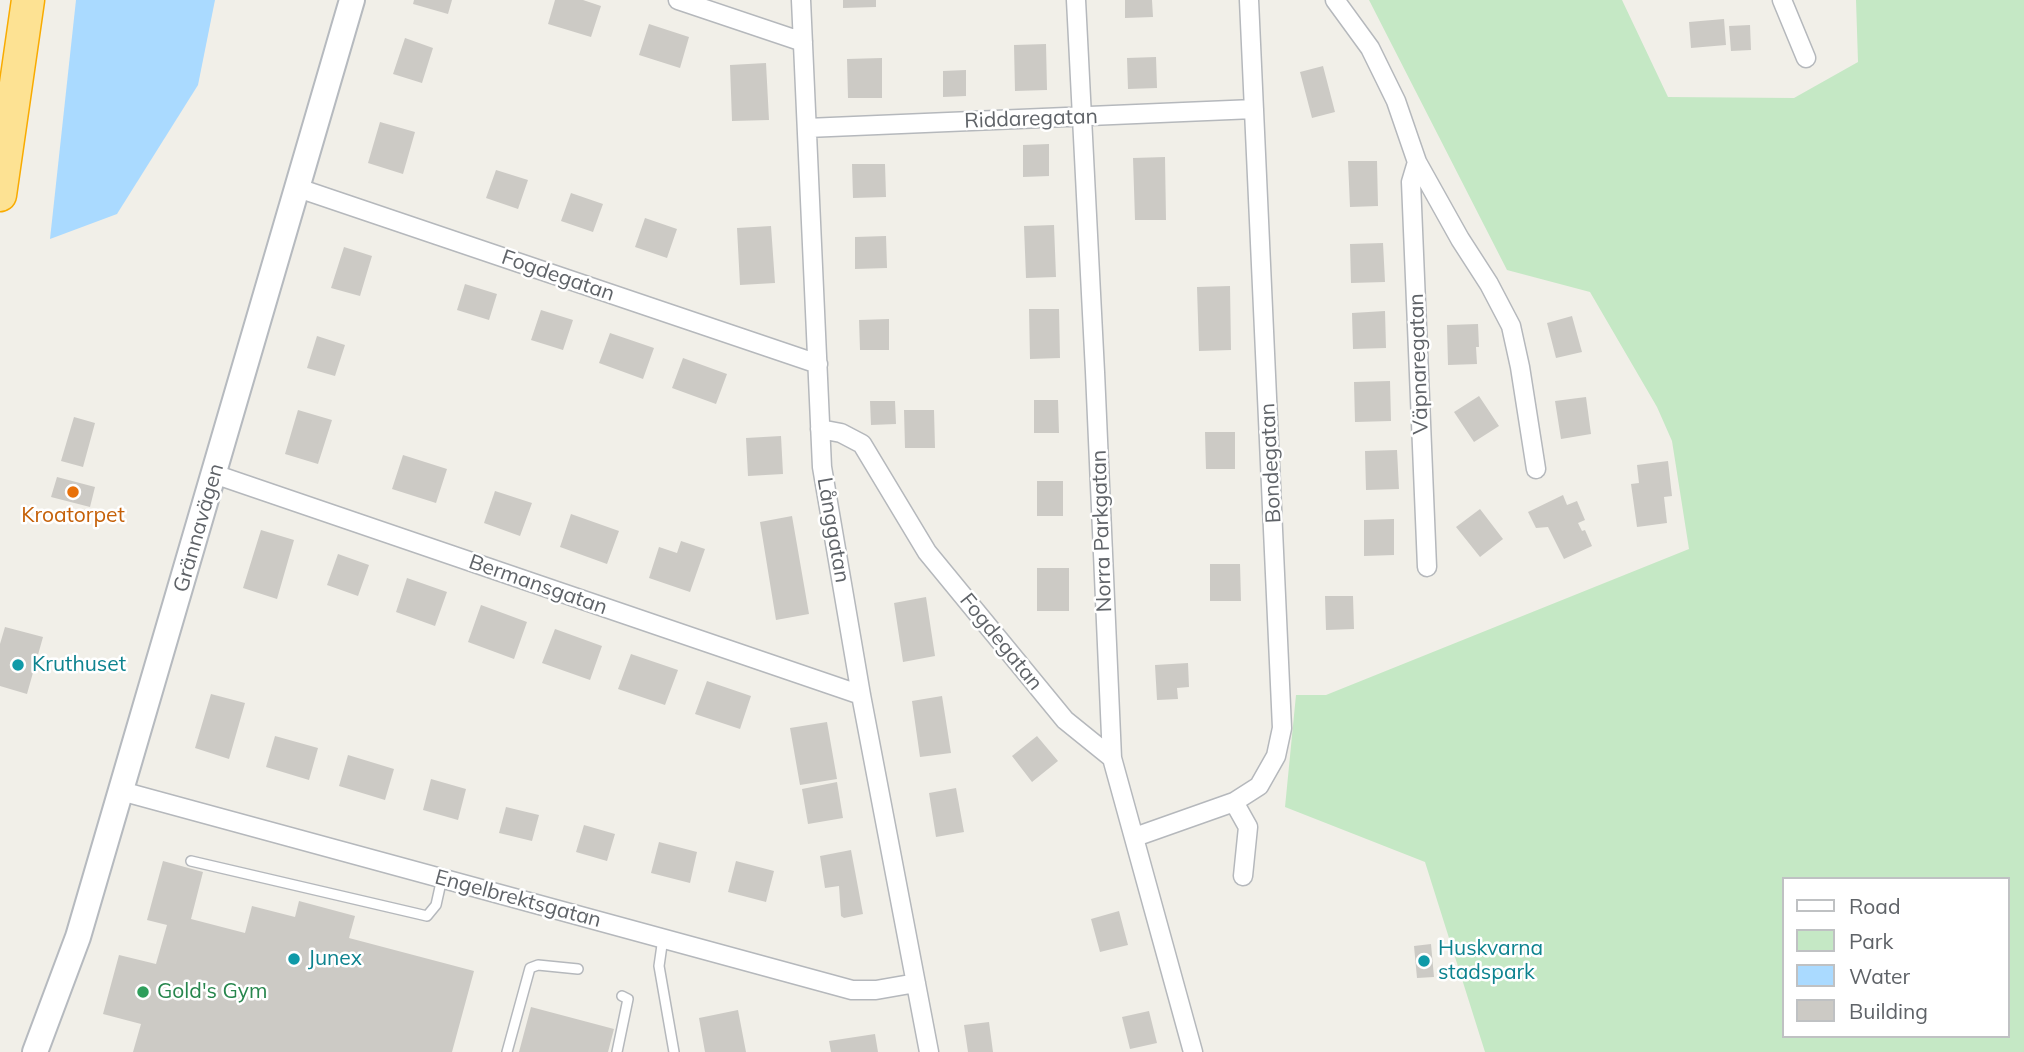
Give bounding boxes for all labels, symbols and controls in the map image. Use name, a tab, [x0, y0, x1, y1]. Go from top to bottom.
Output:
street label: Riddaregatan	[964, 104, 1098, 134]
street label: Fogdegatan	[498, 245, 618, 307]
street label: Väpnaregatan	[1404, 293, 1434, 435]
street label: Bondegatan	[1255, 402, 1287, 524]
street label: Norra Parkgatan	[1087, 449, 1117, 613]
street label: Grännavägen	[169, 461, 229, 595]
street label: Långgatan	[811, 475, 855, 585]
marker: Kroatorpet	[65, 484, 81, 500]
place label: Kroatorpet	[21, 503, 125, 529]
street label: Bermansgatan	[466, 550, 610, 620]
street label: Fogdegatan	[954, 588, 1048, 696]
place label: Kruthuset	[32, 652, 126, 678]
marker: Kruthuset	[10, 657, 26, 673]
street label: Engelbrektsgatan	[432, 865, 604, 933]
legend	[1783, 877, 2010, 1038]
text: Road	[1849, 893, 1900, 919]
text: Park	[1849, 928, 1893, 954]
place label: Huskvarna stadspark	[1438, 936, 1543, 986]
place label: Junex	[308, 946, 362, 972]
marker: Junex	[286, 951, 302, 967]
marker: Huskvarna stadspark	[1416, 953, 1432, 969]
text: Water	[1849, 963, 1910, 989]
place label: Gold's Gym	[157, 979, 267, 1005]
marker: Gold's Gym	[135, 984, 151, 1000]
text: Building	[1849, 998, 1928, 1024]

